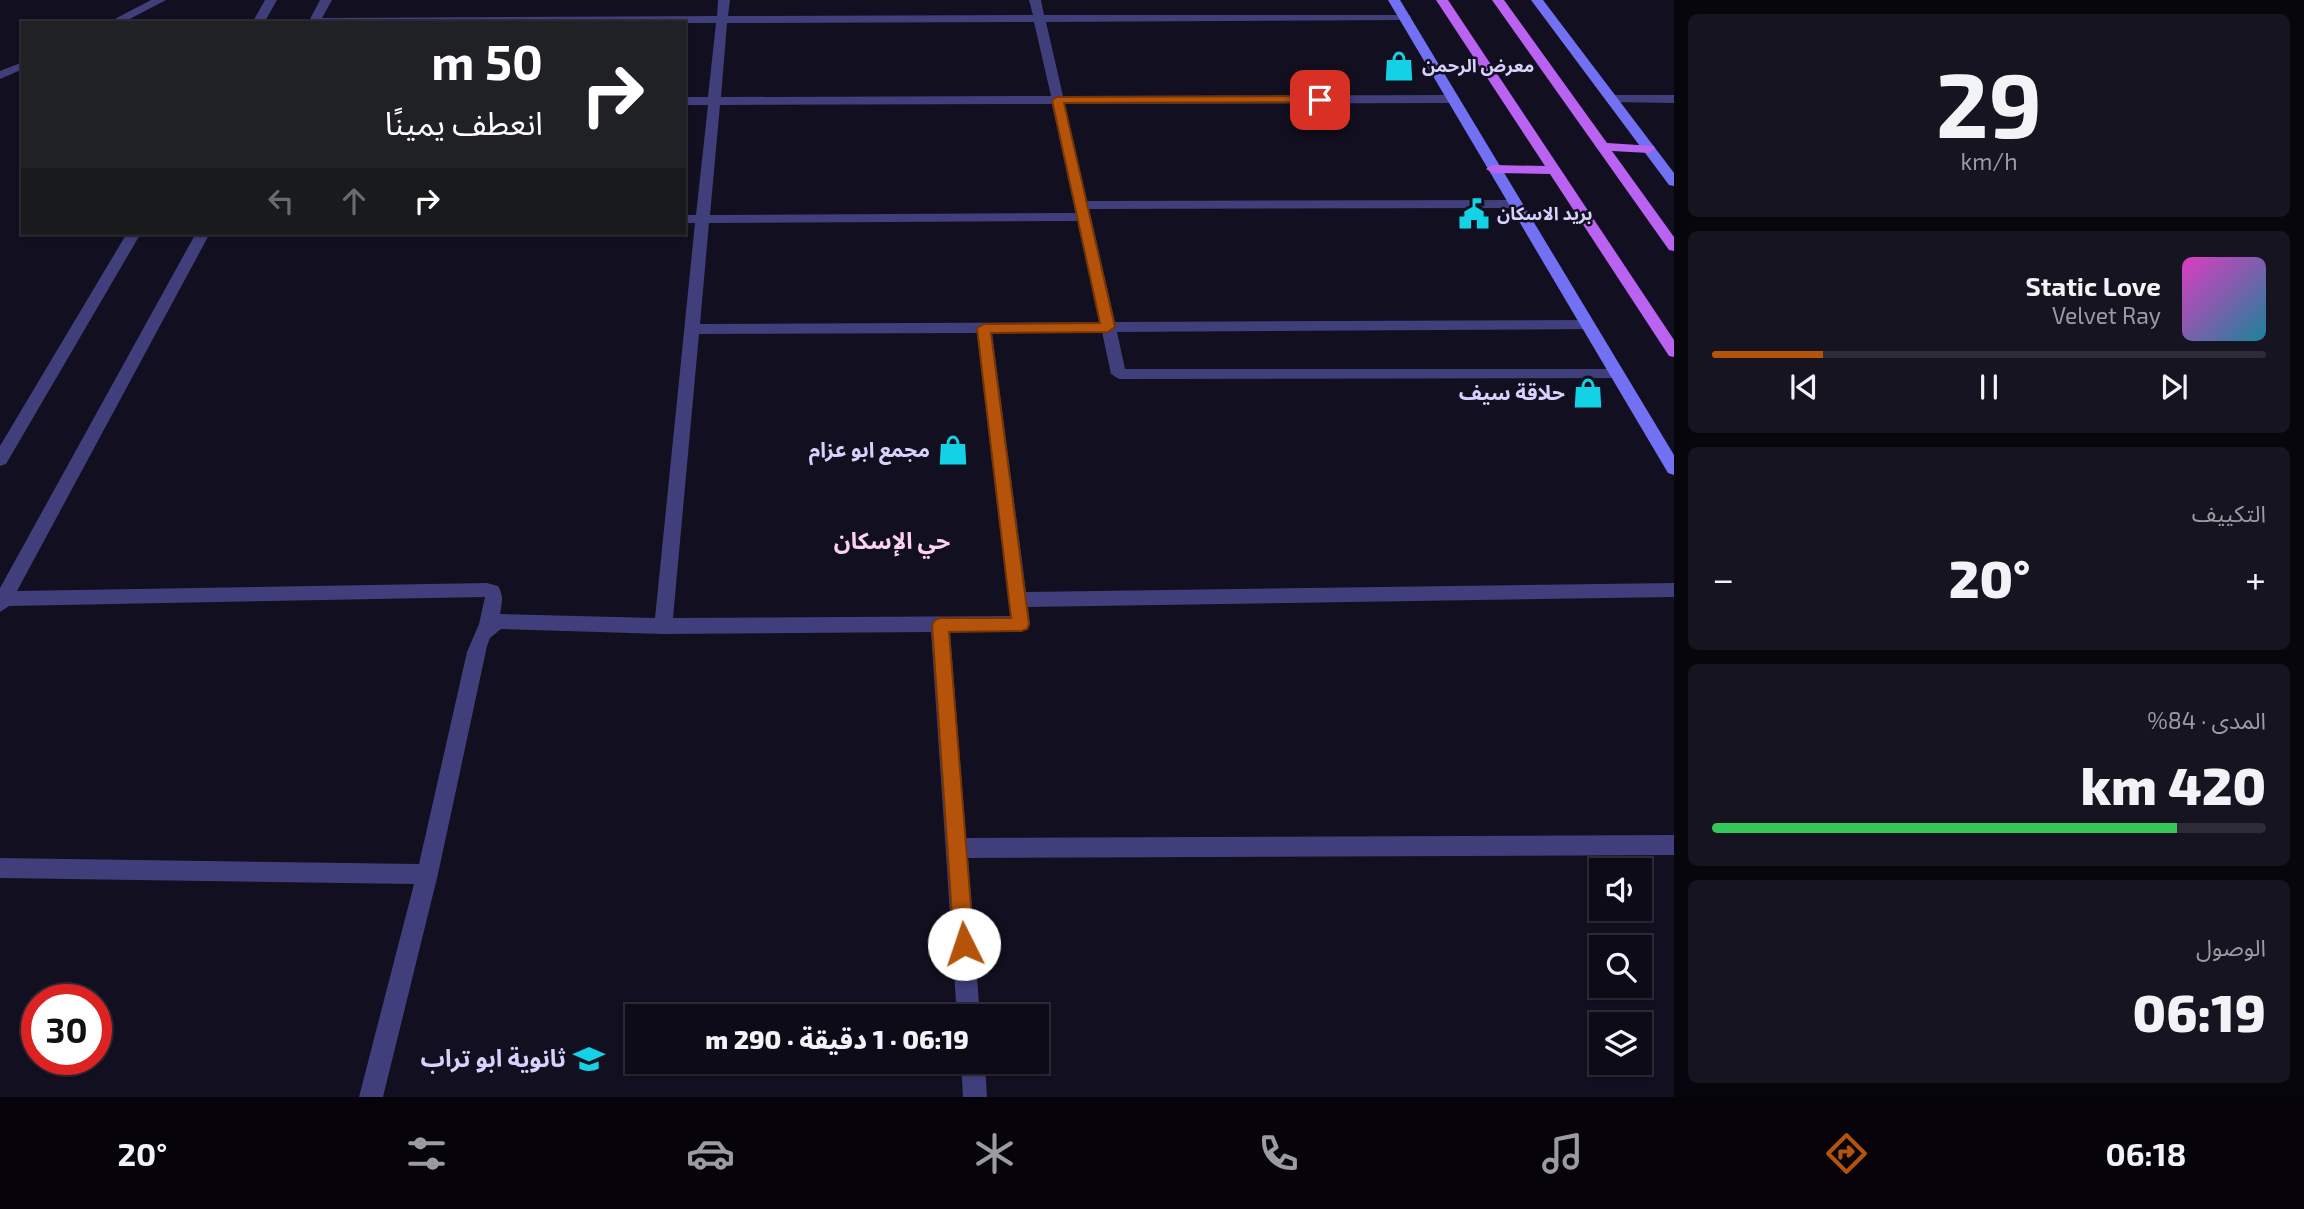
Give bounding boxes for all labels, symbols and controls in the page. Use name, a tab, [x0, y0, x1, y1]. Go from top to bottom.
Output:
text: 50 m	[431, 31, 543, 90]
text: 29	[1936, 47, 2042, 156]
icon: right	[567, 49, 658, 140]
shop icon: معرض الرحمن	[1382, 49, 1416, 83]
place label: معرض الرحمن	[1422, 54, 1534, 77]
pin	[1290, 70, 1350, 130]
icon: arrive	[1301, 81, 1339, 119]
text: انعطف يمينًا	[385, 103, 543, 141]
text: km/h	[1960, 147, 2018, 175]
icon: left	[262, 182, 300, 220]
icon: ahead	[335, 182, 373, 220]
icon: right	[408, 182, 446, 220]
public building icon: بريد الاسكان	[1457, 197, 1491, 231]
place label: بريد الاسكان	[1497, 202, 1593, 225]
text: Static Love	[2026, 270, 2161, 301]
text: Velvet Ray	[2052, 301, 2161, 329]
icon: previous	[1785, 368, 1823, 406]
icon: pause	[1970, 368, 2008, 406]
icon: next	[2155, 368, 2193, 406]
shop icon: حلاقة سيف	[1571, 376, 1605, 410]
place label: حلاقة سيف	[1459, 379, 1565, 405]
shop icon: مجمع ابو عزام	[936, 433, 970, 467]
place label: مجمع ابو عزام	[809, 436, 930, 466]
text: التكييف	[2192, 499, 2266, 527]
district label: حي الإسكان	[834, 526, 950, 559]
text: 20°	[1949, 546, 2030, 608]
text: −	[1712, 555, 1734, 601]
text: +	[2245, 555, 2266, 601]
text: المدى · 84%	[2147, 706, 2266, 734]
text: 420 km	[2080, 753, 2266, 815]
map controls	[1589, 858, 1652, 1075]
button: sound	[1589, 858, 1652, 921]
position arrow	[927, 907, 1001, 981]
text: الوصول	[2196, 933, 2266, 961]
button: search	[1589, 935, 1652, 998]
text: 06:19	[2133, 980, 2266, 1042]
speed limit sign: 30	[21, 984, 112, 1075]
button: layers	[1589, 1012, 1652, 1075]
text: 06:19 · 1 دقيقة · 290 m	[705, 1023, 969, 1054]
school or university icon: ثانوية ابو تراب	[572, 1042, 606, 1076]
place label: ثانوية ابو تراب	[421, 1043, 566, 1074]
icon: filters	[402, 1129, 451, 1178]
icon: car	[686, 1129, 735, 1178]
icon: climate	[970, 1129, 1019, 1178]
icon: phone	[1254, 1129, 1303, 1178]
icon: music	[1538, 1129, 1587, 1178]
icon: directions	[1822, 1129, 1871, 1178]
text: 20°	[117, 1134, 167, 1172]
text: 06:18	[2106, 1134, 2187, 1172]

